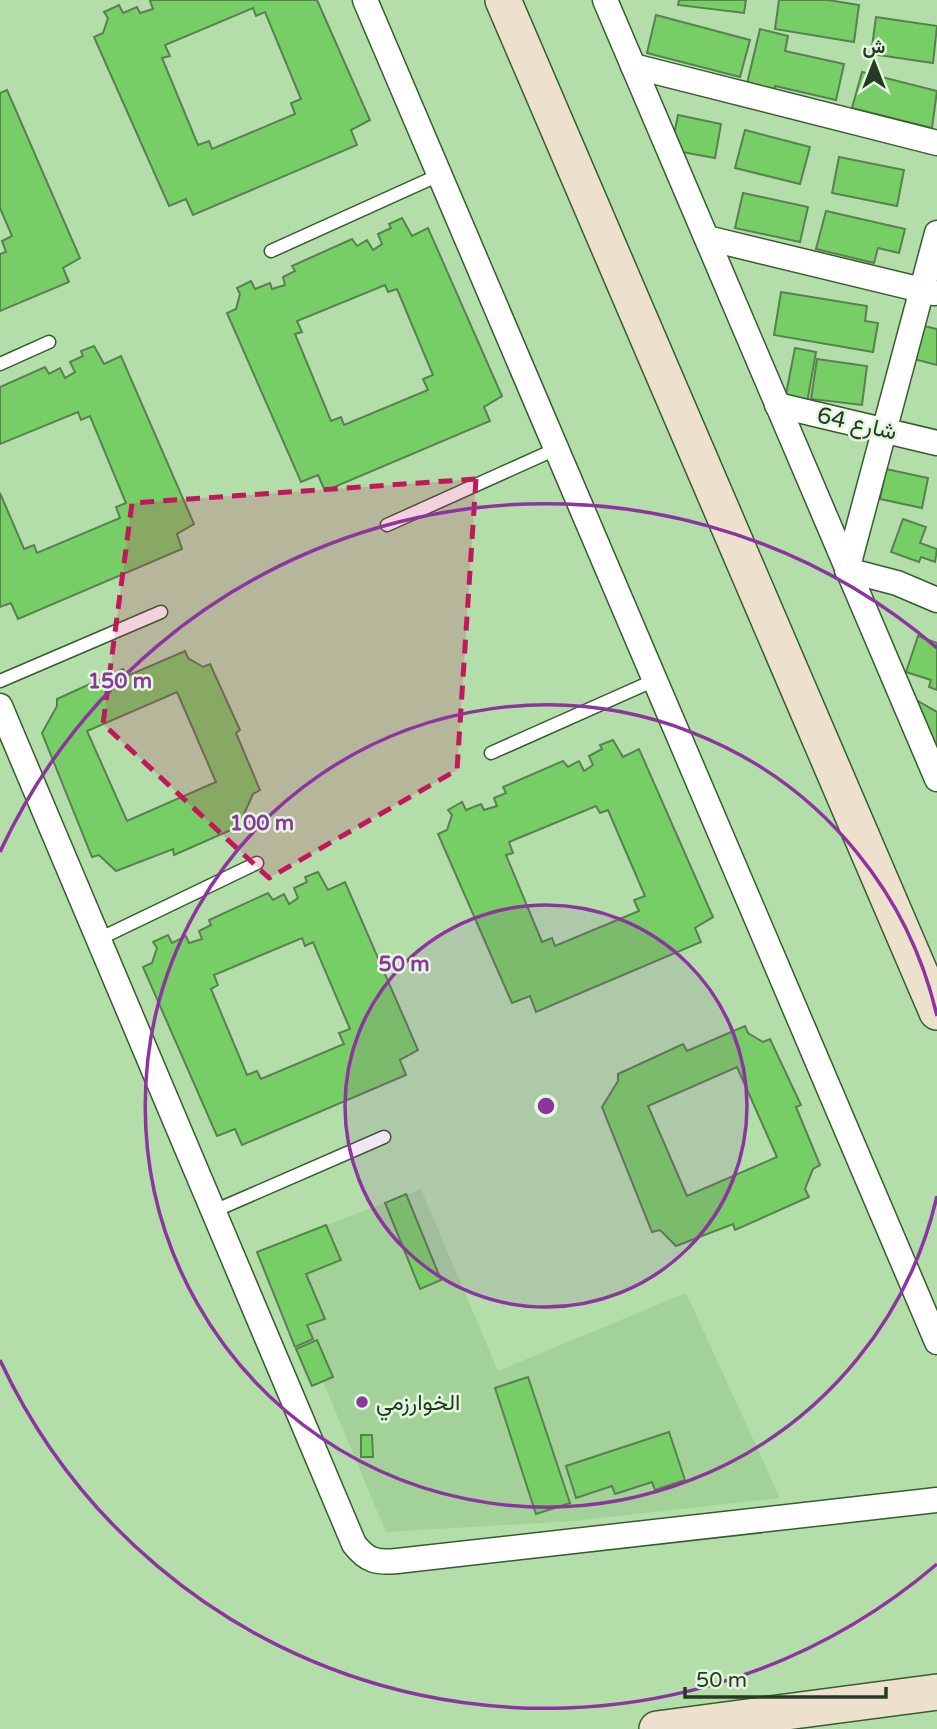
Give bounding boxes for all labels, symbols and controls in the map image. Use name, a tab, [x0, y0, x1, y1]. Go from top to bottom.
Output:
north arrow	[839, 28, 909, 98]
text: ش	[863, 36, 886, 58]
street label: شارع 64	[814, 401, 899, 448]
text: 150 m	[88, 669, 152, 694]
text: 100 m	[230, 811, 294, 836]
text: 50 m	[378, 952, 430, 977]
centre of rings	[534, 1094, 558, 1118]
place label: الخوارزمي	[376, 1389, 460, 1421]
marker: الخوارزمي	[354, 1394, 370, 1410]
scale bar	[685, 1656, 886, 1700]
text: 50 m	[696, 1668, 747, 1693]

